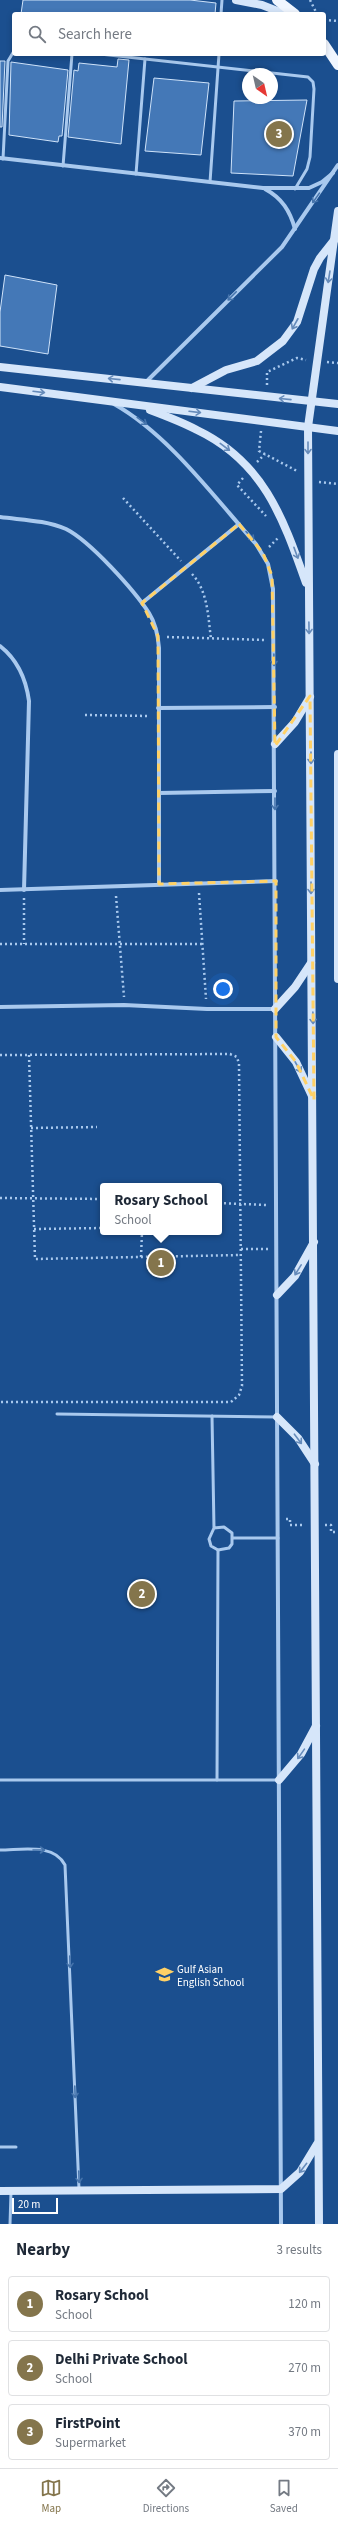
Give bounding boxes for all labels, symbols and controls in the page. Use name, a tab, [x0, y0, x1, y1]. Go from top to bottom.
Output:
search box	[12, 12, 326, 56]
icon: search	[26, 23, 48, 45]
text: Search here	[58, 24, 132, 45]
north arrow	[242, 68, 278, 104]
pin: 3	[266, 119, 292, 149]
one-way arrow	[312, 192, 320, 203]
one-way arrow	[325, 270, 333, 283]
one-way arrow	[227, 291, 237, 301]
one-way arrow	[291, 318, 298, 330]
one-way arrow	[108, 376, 121, 383]
one-way arrow	[32, 388, 45, 396]
one-way arrow	[279, 395, 292, 402]
one-way arrow	[188, 409, 201, 416]
one-way arrow	[136, 417, 147, 426]
one-way arrow	[304, 441, 312, 454]
one-way arrow	[219, 443, 230, 451]
one-way arrow	[245, 531, 254, 541]
one-way arrow	[292, 547, 300, 559]
one-way arrow	[305, 621, 313, 634]
one-way arrow	[270, 653, 278, 666]
one-way arrow	[307, 751, 315, 764]
one-way arrow	[271, 797, 279, 810]
one-way arrow	[307, 881, 315, 894]
your location	[213, 979, 233, 999]
one-way arrow	[309, 1011, 316, 1024]
one-way arrow	[294, 1061, 302, 1073]
popup	[100, 1183, 222, 1235]
text: Rosary School	[114, 1190, 208, 1211]
text: School	[114, 1211, 152, 1229]
pin: 1	[148, 1248, 174, 1278]
one-way arrow	[294, 1264, 302, 1275]
one-way arrow	[294, 1433, 303, 1444]
pin: 2	[129, 1579, 155, 1609]
one-way arrow	[297, 1748, 305, 1759]
one-way arrow	[32, 1846, 45, 1854]
one-way arrow	[66, 1955, 74, 1968]
place label: Gulf Asian English School	[177, 1962, 244, 1990]
school or university icon: Gulf Asian English School	[154, 1965, 174, 1985]
one-way arrow	[72, 2085, 79, 2098]
one-way arrow	[299, 2162, 307, 2173]
one-way arrow	[75, 2170, 82, 2183]
scale bar	[12, 2196, 58, 2215]
text: 20 m	[18, 2197, 40, 2212]
text: Nearby	[16, 2238, 70, 2262]
text: 3 results	[277, 2241, 322, 2259]
text: Rosary School	[55, 2285, 149, 2306]
text: 1	[27, 2295, 33, 2313]
text: 120 m	[288, 2295, 321, 2313]
text: School	[55, 2306, 92, 2324]
text: Delhi Private School	[55, 2349, 188, 2370]
text: 2	[27, 2359, 33, 2377]
text: 270 m	[288, 2359, 321, 2377]
text: School	[55, 2370, 92, 2388]
text: FirstPoint	[55, 2413, 120, 2434]
text: 3	[27, 2423, 33, 2441]
text: 370 m	[288, 2423, 321, 2441]
text: Supermarket	[55, 2434, 126, 2452]
tab: Map	[40, 2477, 62, 2516]
tab: Directions	[143, 2477, 189, 2516]
tab: Saved	[270, 2477, 298, 2516]

